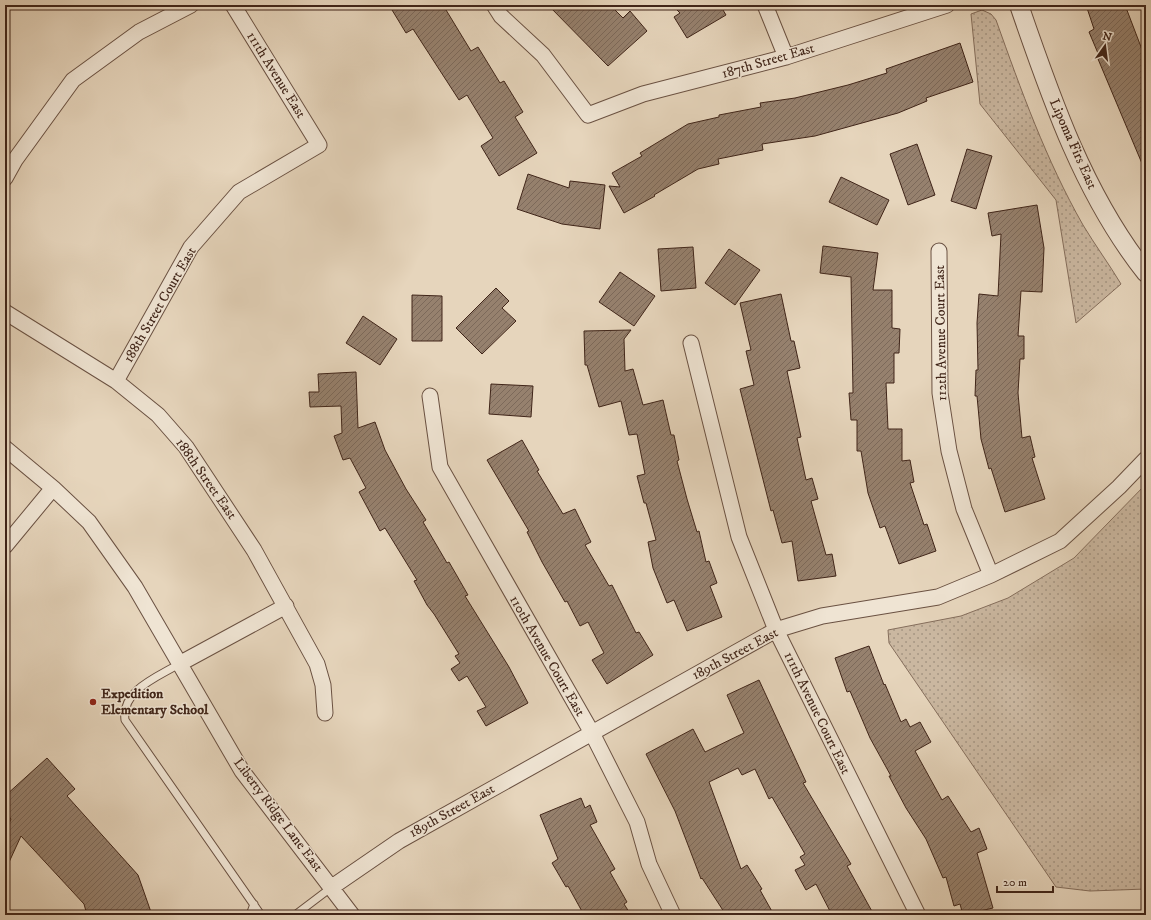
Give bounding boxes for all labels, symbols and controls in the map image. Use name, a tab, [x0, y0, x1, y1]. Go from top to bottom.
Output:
north arrow	[1085, 26, 1125, 66]
street label: 111th Avenue East	[242, 28, 310, 122]
text: N	[1101, 29, 1113, 45]
street label: 187th Street East	[720, 39, 817, 83]
street label: Lipoma Firs East	[1045, 96, 1101, 192]
street label: 188th Street Court East	[120, 243, 201, 366]
street label: 112th Avenue Court East	[931, 264, 951, 401]
street label: 188th Street East	[171, 435, 241, 524]
street label: 110th Avenue Court East	[505, 592, 589, 720]
street label: 189th Street East	[689, 623, 782, 684]
street label: 111th Avenue Court East	[779, 649, 855, 778]
place label: Expedition Elementary School	[101, 685, 209, 719]
marker: Expedition Elementary School	[88, 697, 98, 707]
street label: Liberty Ridge Lane East	[229, 754, 327, 876]
street label: 189th Street East	[406, 780, 498, 842]
scale bar	[997, 868, 1053, 894]
text: 20 m	[1003, 875, 1027, 890]

